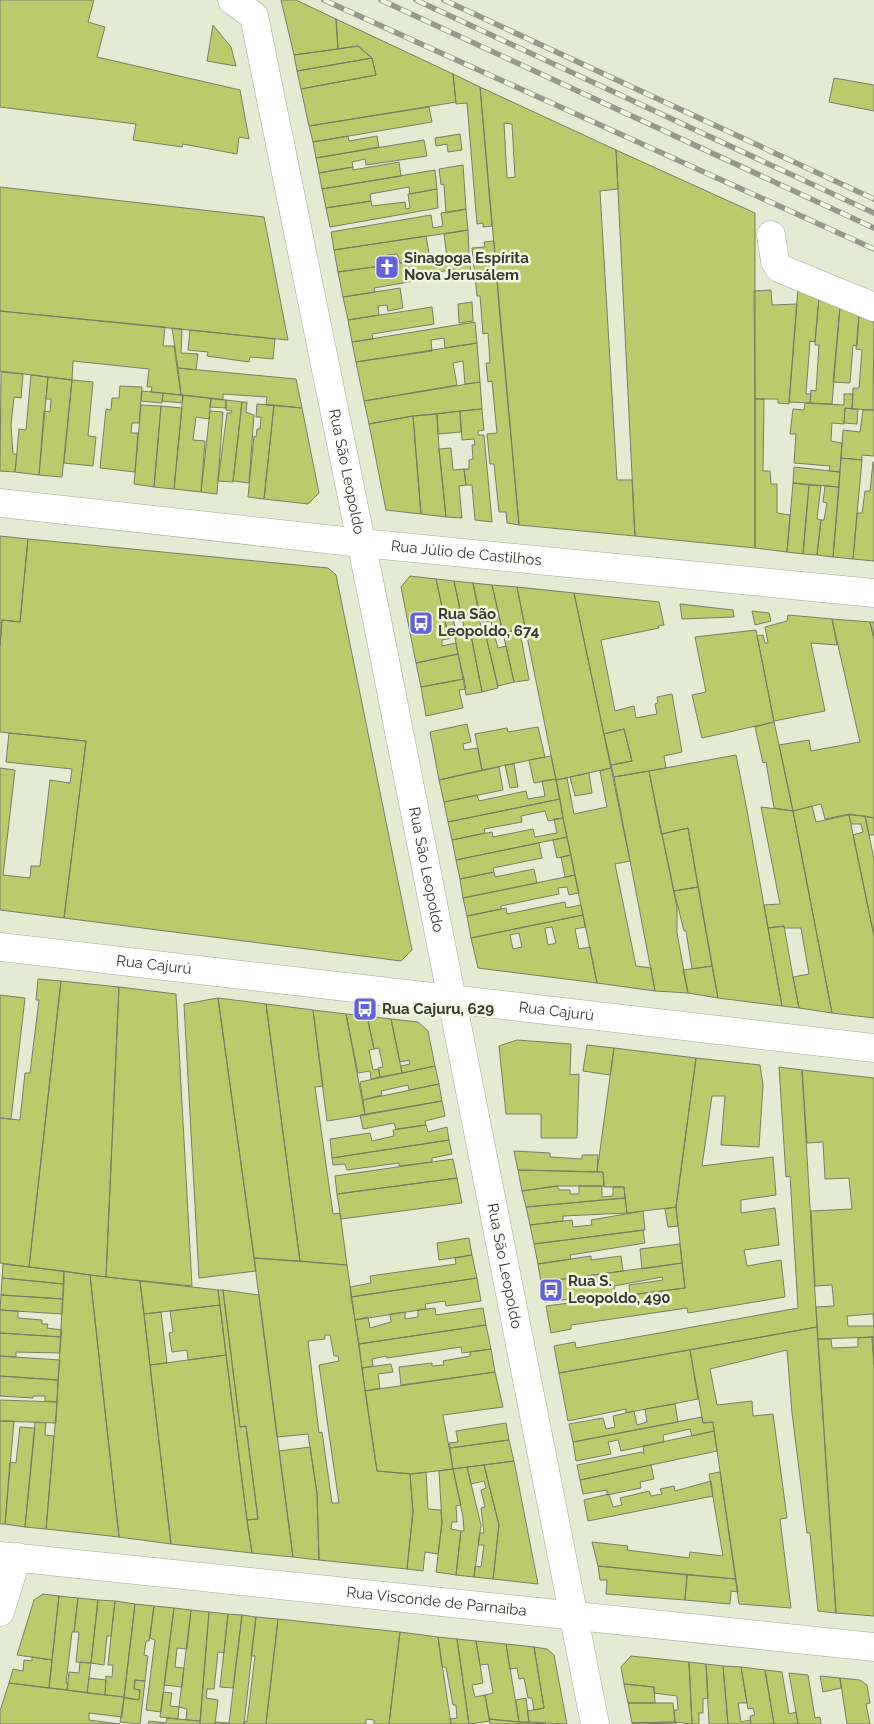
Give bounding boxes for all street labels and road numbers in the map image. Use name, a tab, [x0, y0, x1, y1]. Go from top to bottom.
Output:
street label: Rua São Leopoldo	[325, 407, 368, 536]
street label: Rua Júlio de Castilhos	[390, 537, 543, 570]
street label: Rua São Leopoldo	[405, 805, 447, 934]
street label: Rua Cajurú	[115, 952, 193, 978]
street label: Rua Cajurú	[518, 998, 595, 1025]
street label: Rua São Leopoldo	[483, 1202, 526, 1330]
street label: Rua Visconde de Parnaíba	[346, 1583, 528, 1620]

